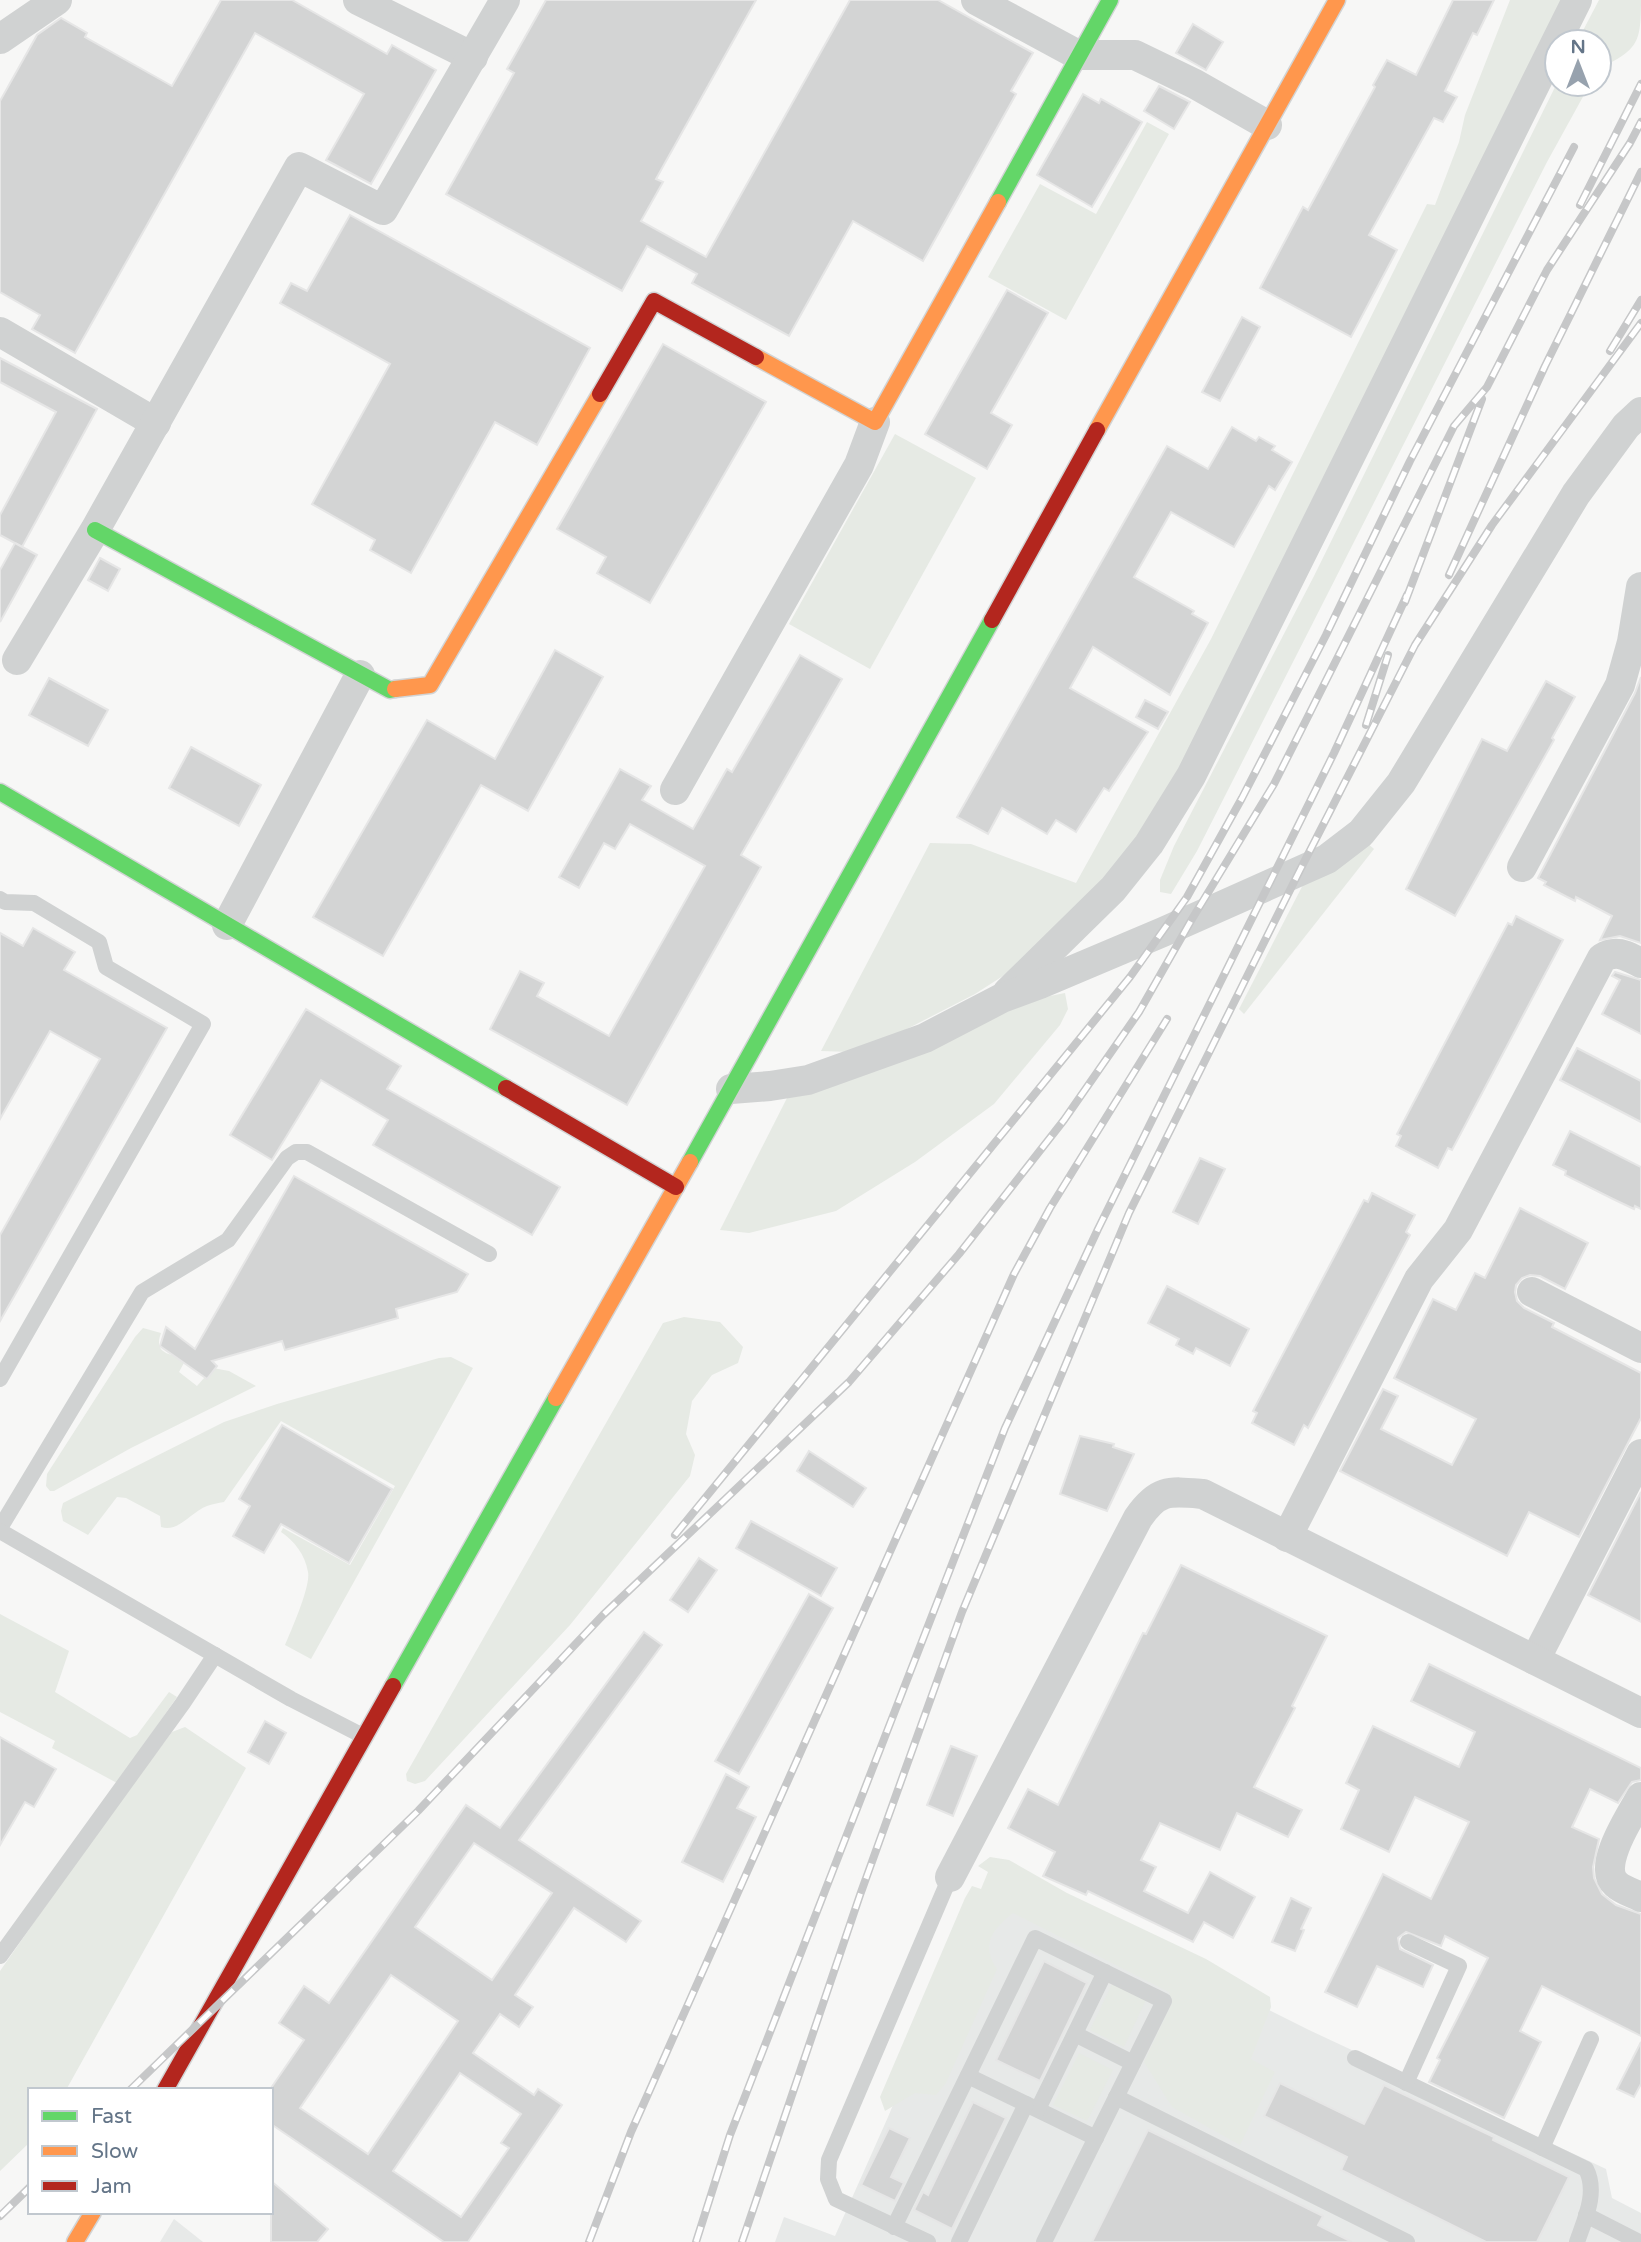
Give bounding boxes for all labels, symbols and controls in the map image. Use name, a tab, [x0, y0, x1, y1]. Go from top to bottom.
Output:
north arrow	[1543, 28, 1613, 98]
text: N	[1570, 36, 1586, 58]
legend	[28, 2088, 273, 2214]
text: Fast	[91, 2104, 132, 2129]
text: Slow	[91, 2139, 139, 2164]
text: Jam	[91, 2174, 132, 2199]

